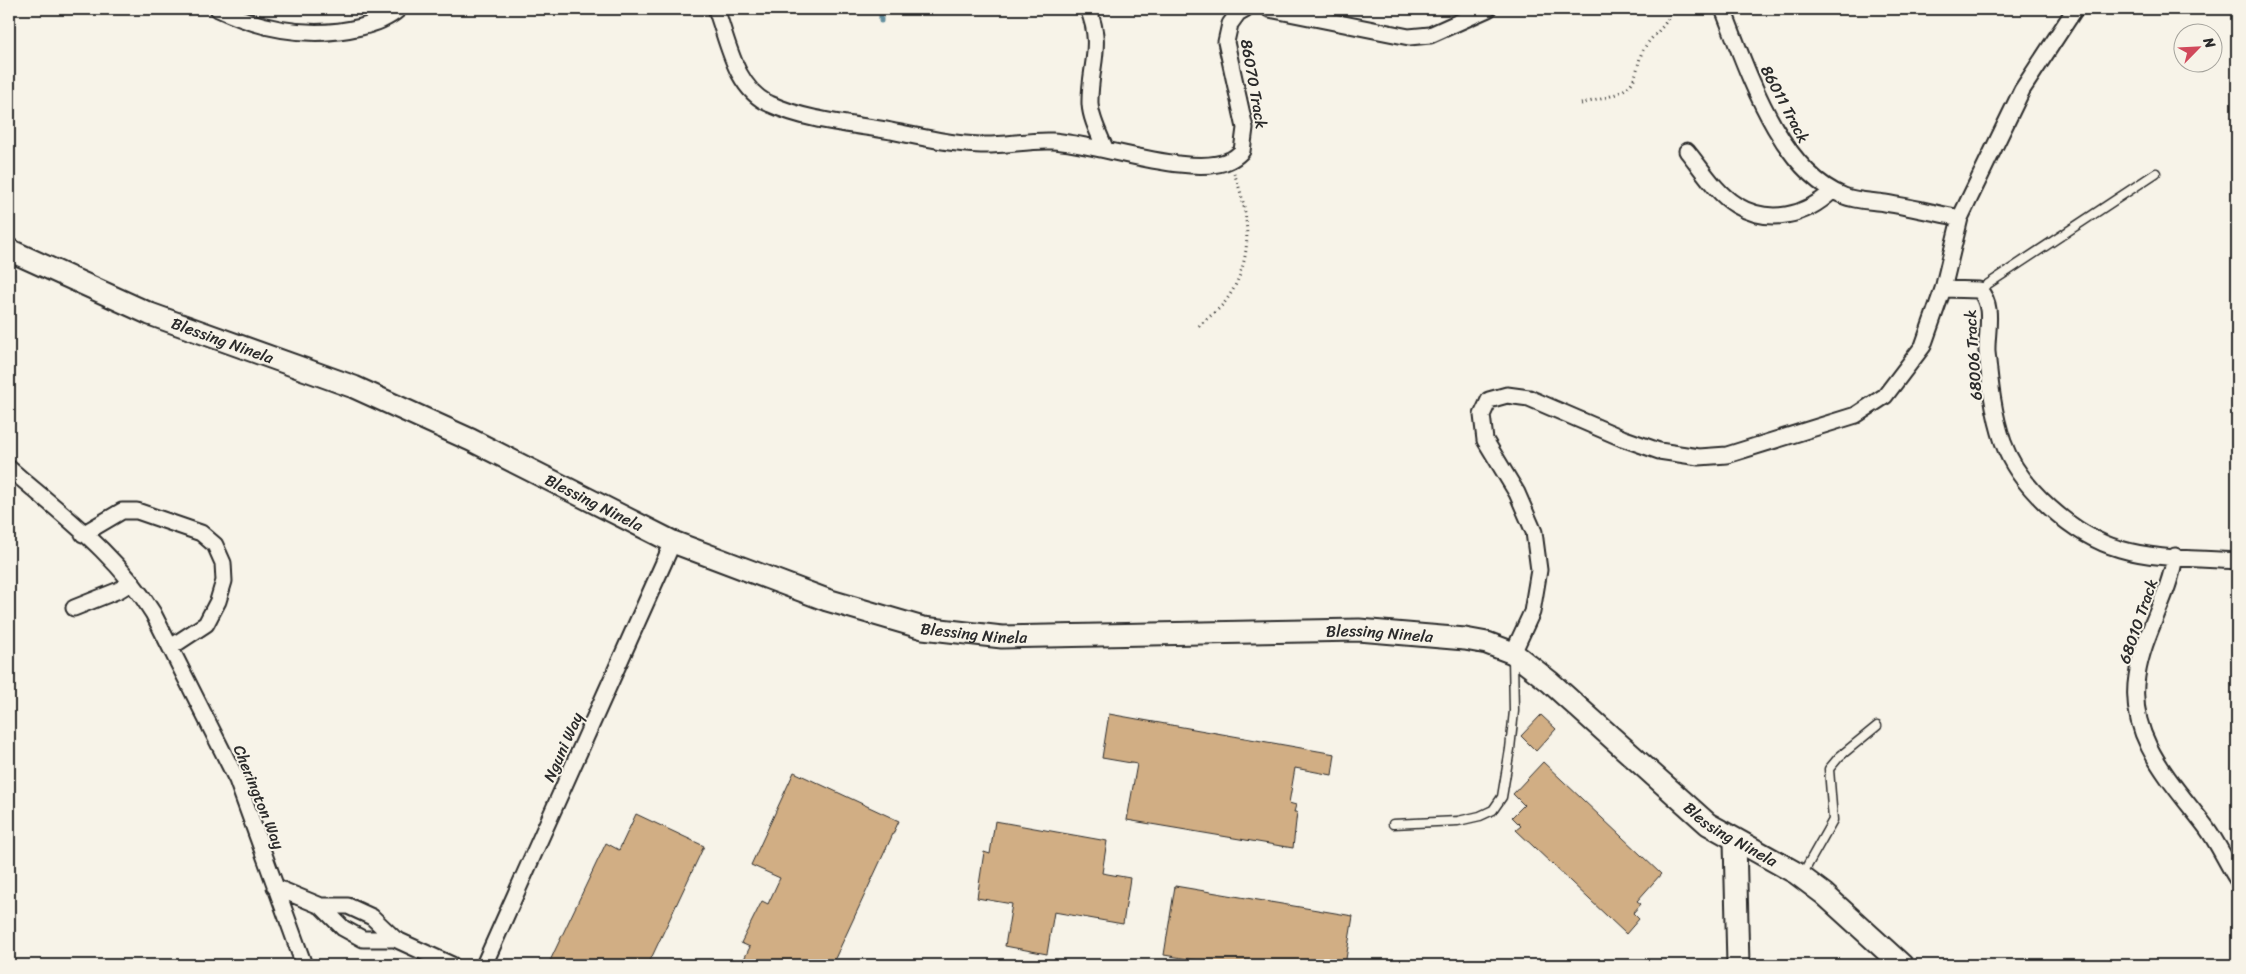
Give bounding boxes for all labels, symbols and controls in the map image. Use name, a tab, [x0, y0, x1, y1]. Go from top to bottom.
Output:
north arrow	[2174, 22, 2224, 72]
text: N	[2196, 32, 2223, 53]
street label: 86070 Track	[1232, 37, 1276, 131]
street label: 86011 Track	[1752, 60, 1818, 148]
street label: Blessing Ninela	[167, 308, 279, 372]
street label: 68006 Track	[1955, 309, 1991, 401]
street label: Blessing Ninela	[540, 465, 649, 540]
street label: 68010 Track	[2110, 574, 2166, 668]
street label: Blessing Ninela	[919, 613, 1029, 652]
street label: Blessing Ninela	[1326, 615, 1435, 651]
street label: Nguni Way	[535, 707, 592, 787]
street label: Cherington Way	[225, 740, 293, 854]
street label: Blessing Ninela	[1677, 794, 1784, 875]

